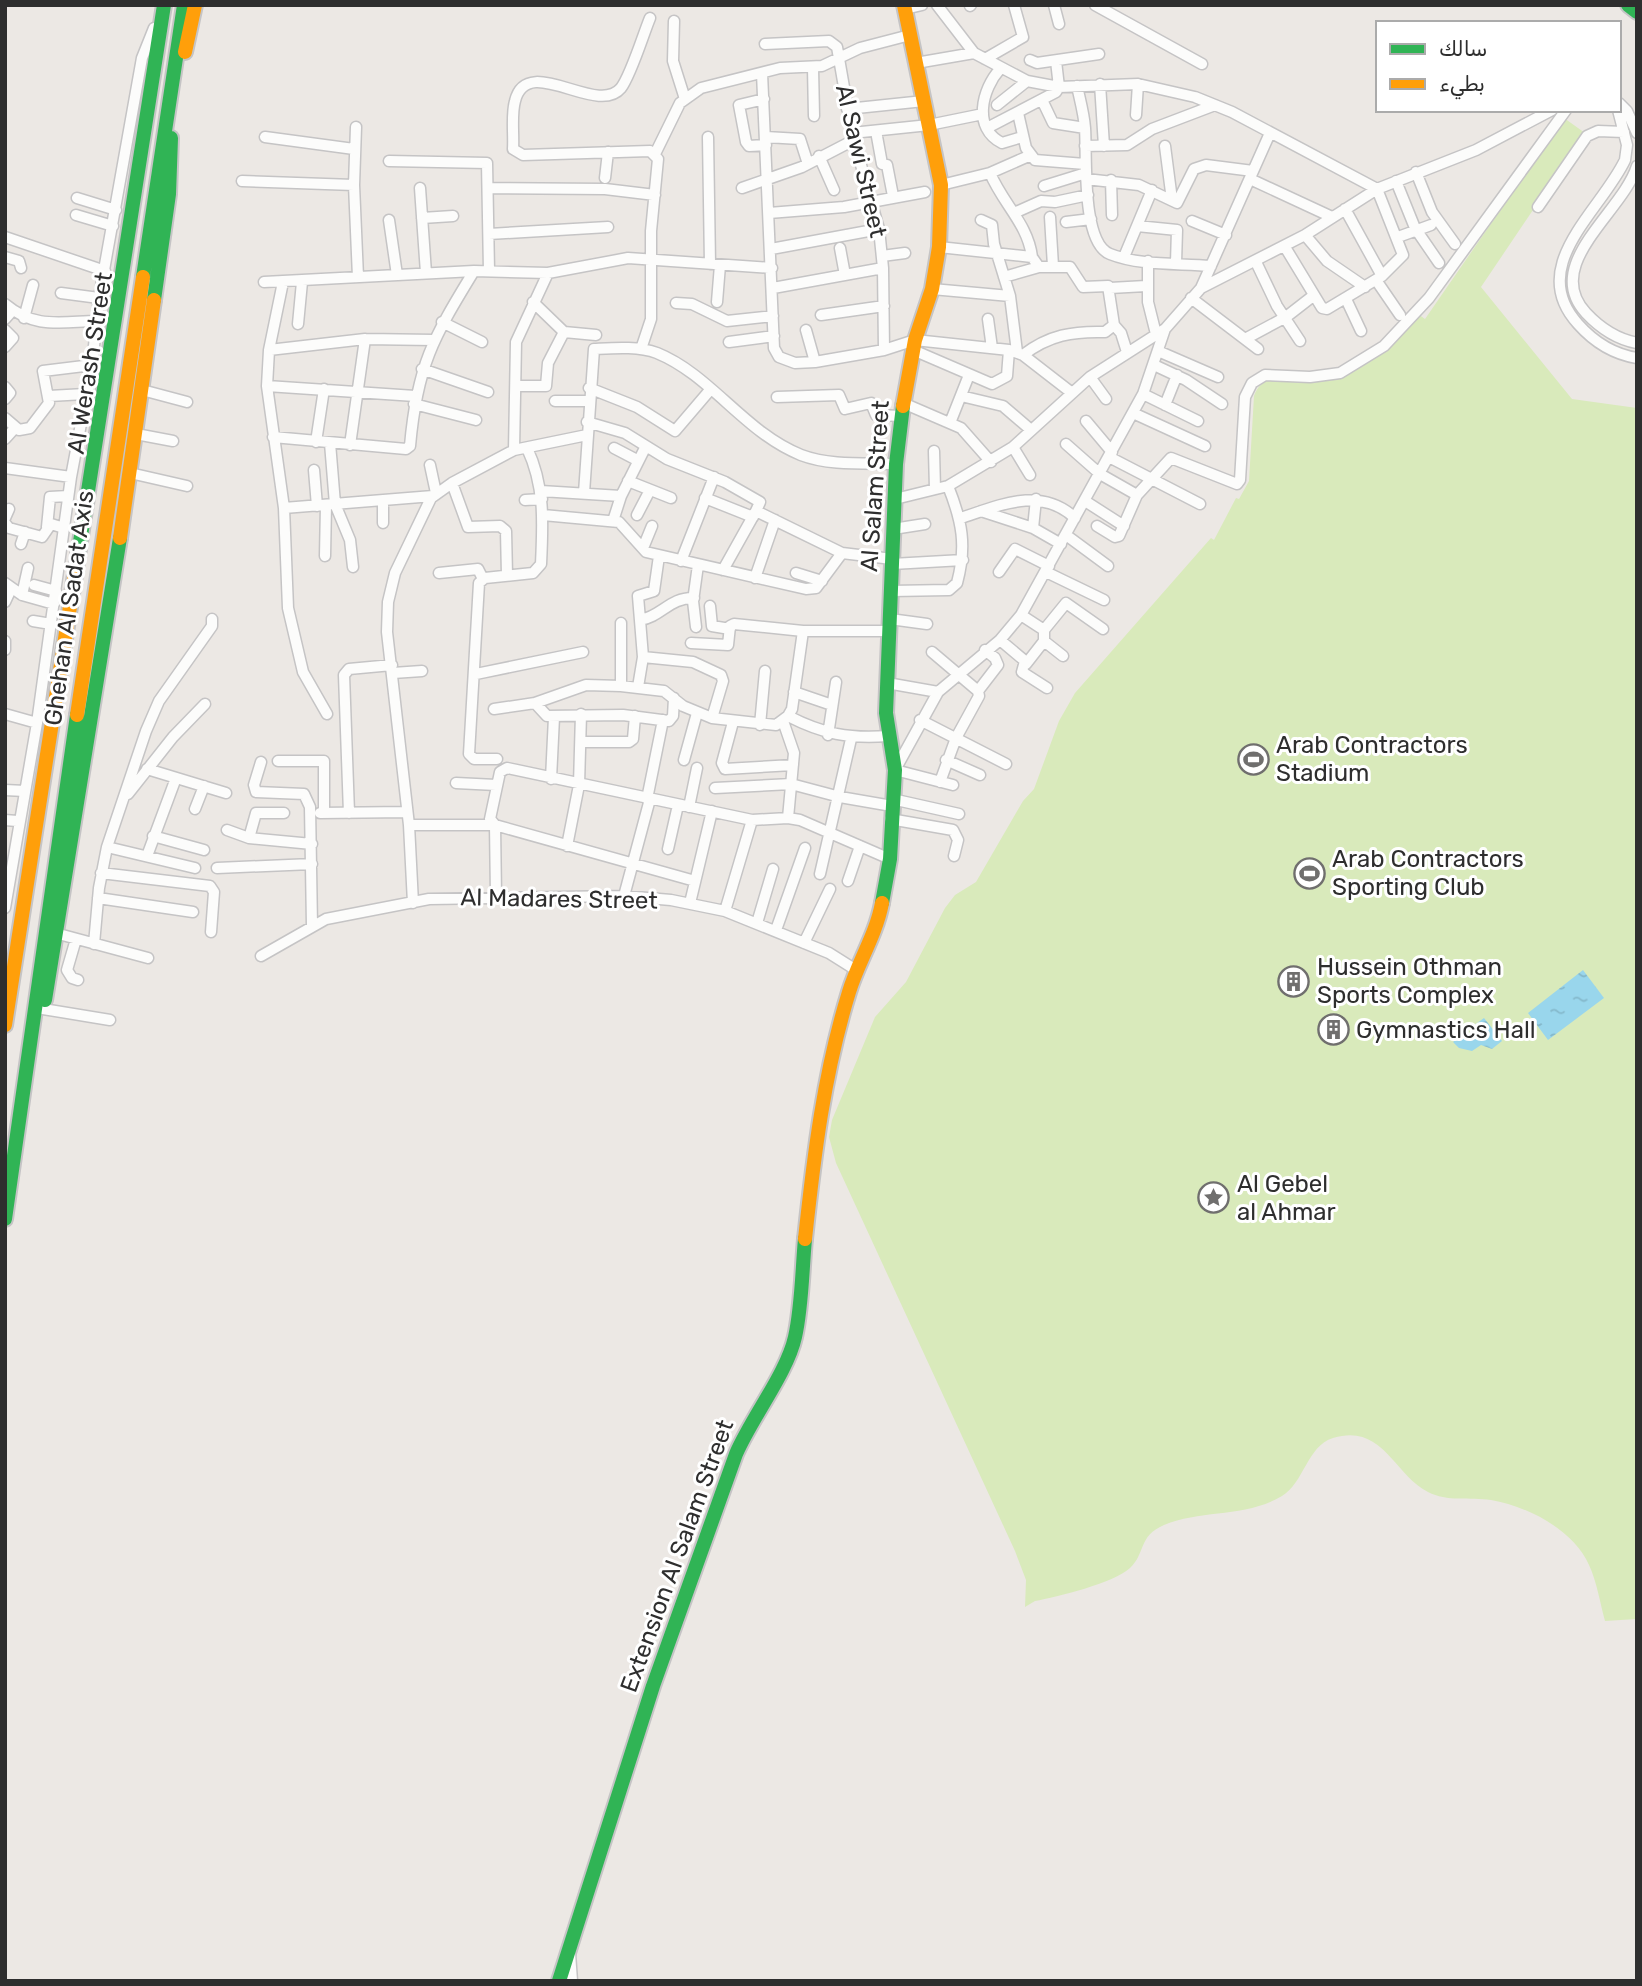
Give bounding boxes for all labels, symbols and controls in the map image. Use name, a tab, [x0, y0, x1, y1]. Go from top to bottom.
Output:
legend	[1376, 21, 1621, 112]
text: سالك	[1439, 36, 1487, 61]
text: بطيء	[1439, 71, 1485, 100]
street label: Al Sawi Street	[830, 82, 892, 240]
street label: Al Werash Street	[62, 270, 118, 456]
street label: Al Salam Street	[855, 399, 895, 573]
street label: Ghehan Al Sadat Axis	[39, 489, 99, 727]
place label: Arab Contractors Stadium	[1276, 731, 1468, 787]
sports icon: Arab Contractors Stadium	[1236, 742, 1270, 776]
place label: Arab Contractors Sporting Club	[1332, 845, 1524, 901]
sports icon: Arab Contractors Sporting Club	[1292, 856, 1326, 890]
street label: Al Madares Street	[460, 883, 658, 915]
place label: Hussein Othman Sports Complex	[1317, 953, 1502, 1009]
building icon: Hussein Othman Sports Complex	[1277, 964, 1311, 998]
building icon: Gymnastics Hall	[1316, 1013, 1350, 1047]
place label: Gymnastics Hall	[1356, 1016, 1536, 1044]
place label: Al Gebel al Ahmar	[1237, 1170, 1336, 1226]
place icon: Al Gebel al Ahmar	[1197, 1181, 1231, 1215]
street label: Extension Al Salam Street	[615, 1416, 739, 1696]

